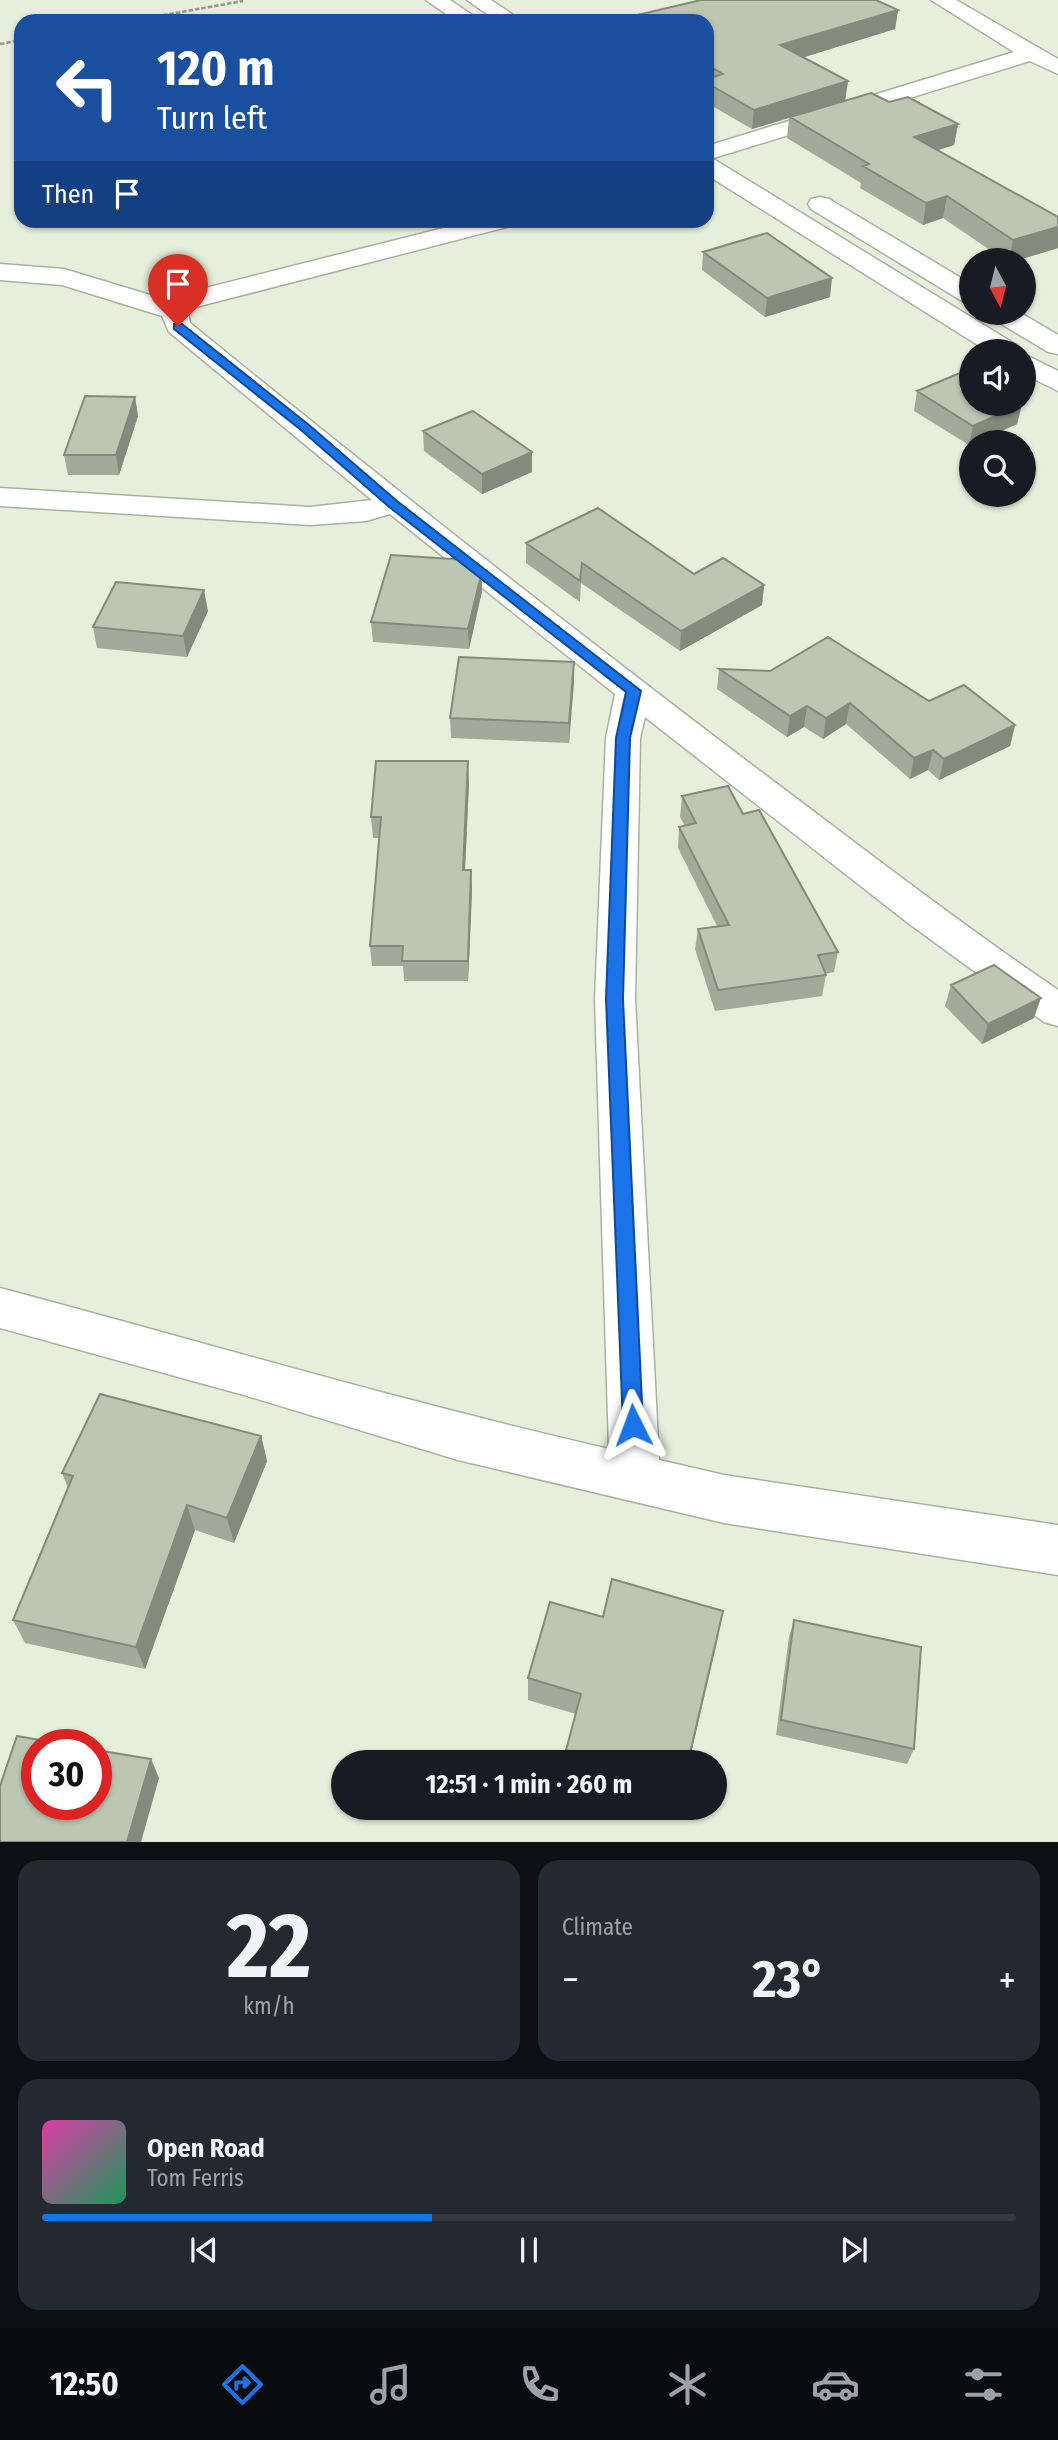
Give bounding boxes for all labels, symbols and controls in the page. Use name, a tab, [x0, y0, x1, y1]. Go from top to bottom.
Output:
text: 120 m	[157, 39, 275, 98]
icon: left	[42, 42, 133, 133]
text: Turn left	[157, 99, 267, 137]
icon: arrive	[108, 175, 146, 213]
text: Then	[42, 179, 94, 210]
north arrow	[959, 248, 1036, 326]
map controls	[959, 248, 1036, 507]
pin	[148, 254, 208, 326]
icon: arrive	[159, 265, 197, 303]
button: sound	[959, 339, 1036, 416]
button: search	[959, 430, 1036, 507]
position arrow	[596, 1388, 670, 1462]
speed limit sign: 30	[21, 1729, 112, 1820]
text: 12:51 · 1 min · 260 m	[426, 1769, 632, 1800]
text: 22	[227, 1892, 311, 2001]
text: Climate	[562, 1913, 633, 1941]
text: 23°	[752, 1948, 825, 2011]
text: −	[562, 1957, 579, 2003]
text: +	[999, 1957, 1016, 2003]
text: km/h	[243, 1992, 295, 2020]
text: Open Road	[147, 2133, 265, 2164]
text: Tom Ferris	[147, 2164, 244, 2192]
icon: previous	[185, 2231, 223, 2269]
icon: pause	[510, 2231, 548, 2269]
icon: next	[835, 2231, 873, 2269]
icon: directions	[218, 2360, 267, 2409]
icon: music	[366, 2360, 415, 2409]
icon: phone	[515, 2360, 564, 2409]
icon: climate	[663, 2360, 712, 2409]
icon: car	[811, 2360, 860, 2409]
icon: filters	[959, 2360, 1008, 2409]
text: 12:50	[50, 2365, 119, 2403]

